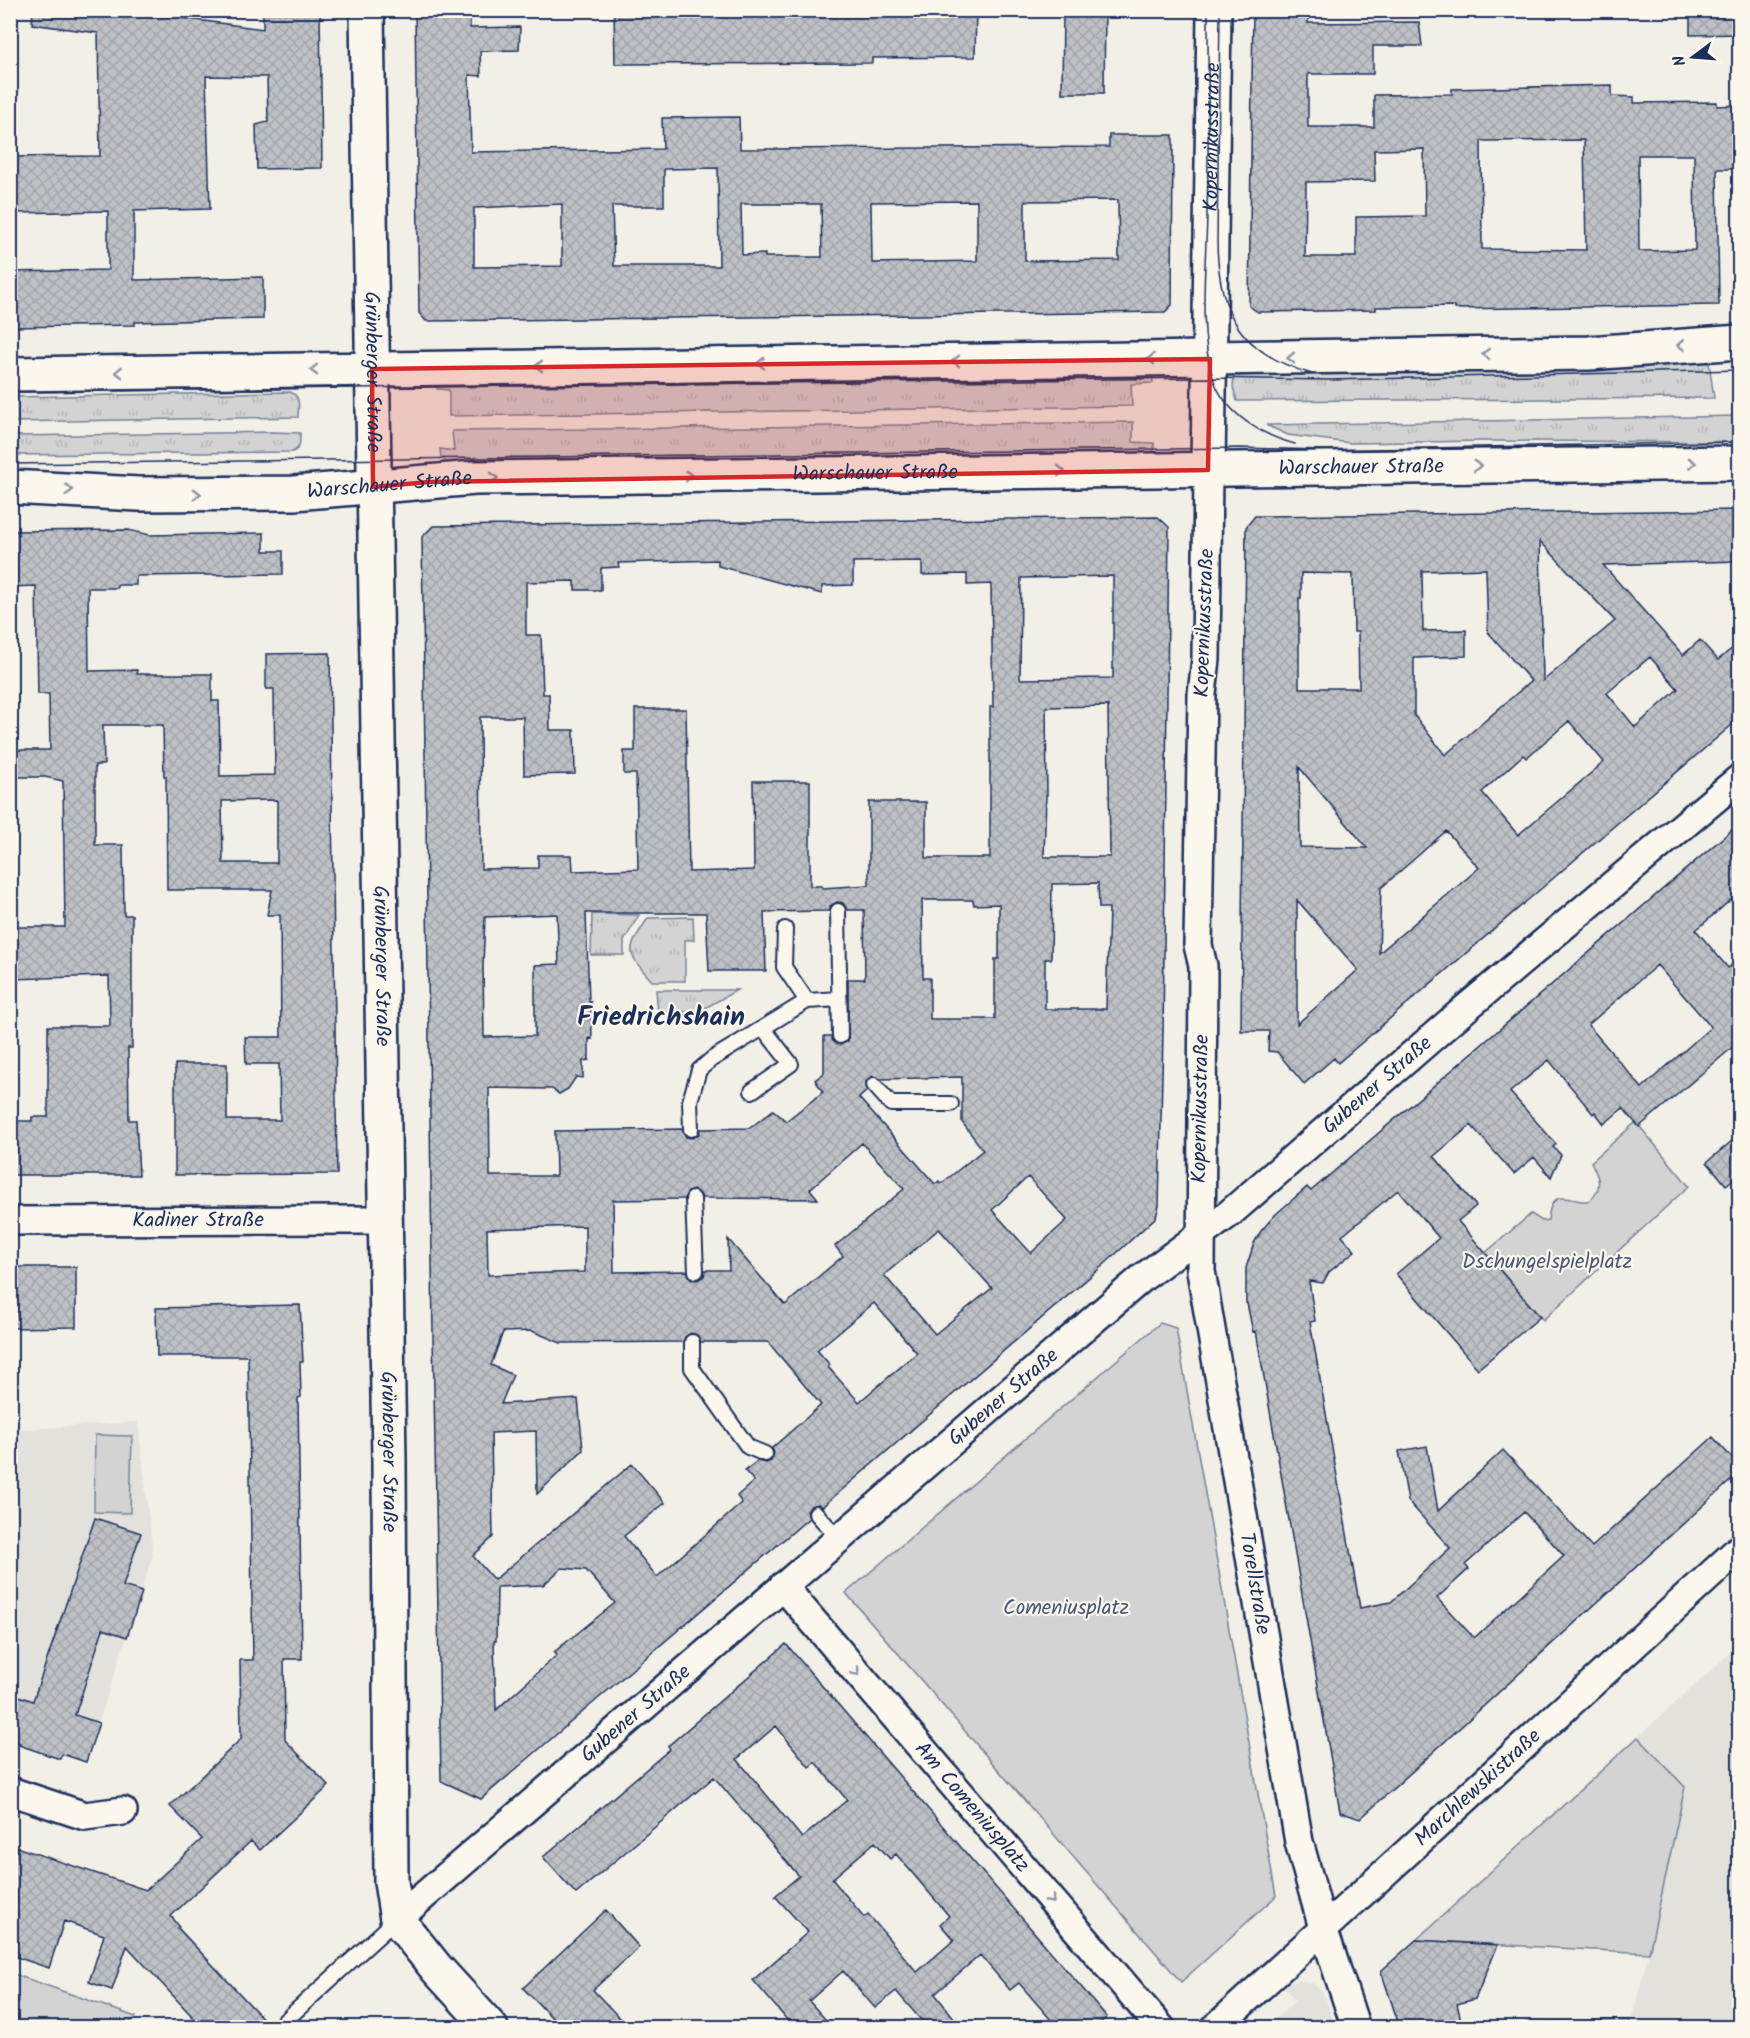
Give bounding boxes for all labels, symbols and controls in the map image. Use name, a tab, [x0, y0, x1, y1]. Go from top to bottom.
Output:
north arrow	[1663, 27, 1723, 87]
text: N	[1667, 52, 1693, 69]
street label: Kopernikusstraße	[1195, 62, 1230, 212]
street label: Grünberger Straße	[355, 291, 390, 453]
one-way arrow	[1677, 338, 1686, 351]
one-way arrow	[1482, 348, 1491, 361]
one-way arrow	[1287, 352, 1296, 364]
one-way arrow	[1147, 353, 1156, 365]
one-way arrow	[952, 355, 961, 368]
one-way arrow	[757, 357, 766, 370]
one-way arrow	[535, 360, 544, 372]
one-way arrow	[309, 364, 318, 376]
one-way arrow	[114, 366, 123, 378]
street label: Warschauer Straße	[1278, 450, 1445, 485]
street label: Warschauer Straße	[792, 456, 959, 491]
one-way arrow	[1688, 457, 1697, 469]
one-way arrow	[1472, 460, 1481, 472]
street label: Warschauer Straße	[306, 462, 474, 508]
one-way arrow	[1057, 465, 1066, 477]
one-way arrow	[685, 470, 694, 482]
one-way arrow	[490, 472, 499, 484]
one-way arrow	[64, 483, 73, 496]
one-way arrow	[192, 487, 201, 500]
street label: Kopernikusstraße	[1186, 547, 1224, 698]
street label: Grünberger Straße	[364, 885, 399, 1047]
district label: Friedrichshain	[577, 996, 745, 1039]
street label: Gubener Straße	[1314, 1027, 1440, 1143]
street label: Kopernikusstraße	[1183, 1034, 1219, 1184]
street label: Kadiner Straße	[132, 1204, 264, 1237]
park label: Dschungelspielplatz	[1462, 1246, 1632, 1279]
street label: Gubener Straße	[941, 1340, 1067, 1455]
street label: Grünberger Straße	[371, 1371, 406, 1533]
street label: Torellstraße	[1230, 1530, 1280, 1638]
park label: Comeniusplatz	[1003, 1592, 1129, 1625]
street label: Gubener Straße	[573, 1656, 699, 1771]
one-way arrow	[849, 1665, 860, 1676]
street label: Marchlewskistraße	[1407, 1721, 1549, 1855]
street label: Am Comeniusplatz	[906, 1734, 1038, 1880]
one-way arrow	[1044, 1893, 1055, 1903]

